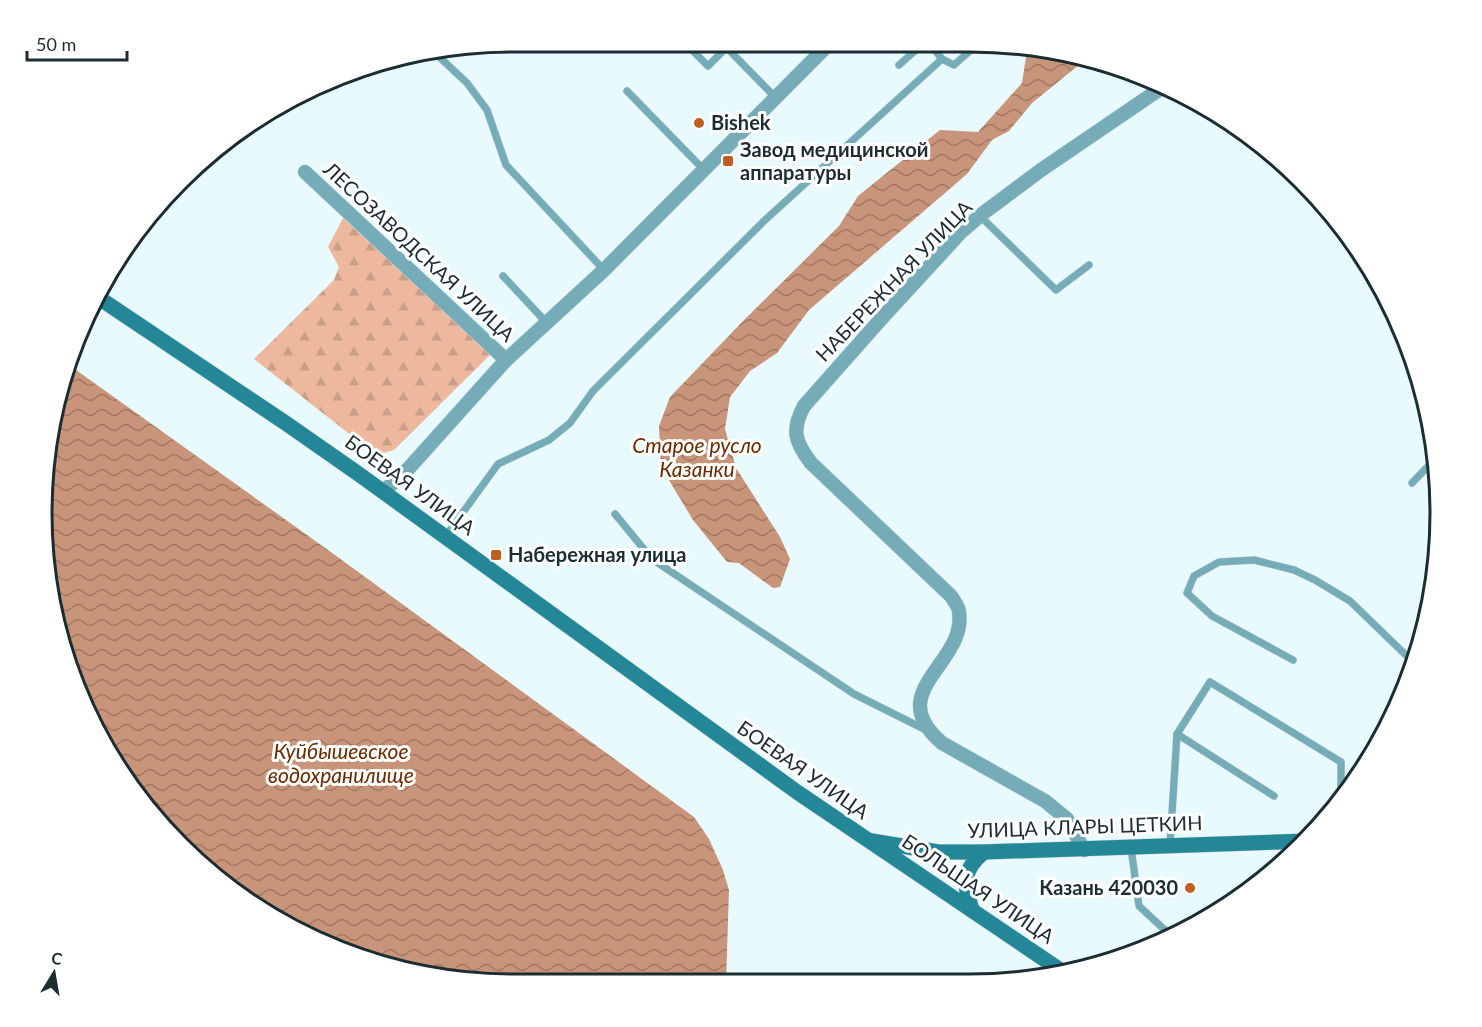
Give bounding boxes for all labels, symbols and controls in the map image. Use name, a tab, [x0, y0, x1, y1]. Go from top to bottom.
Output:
scale bar	[27, 24, 128, 62]
text: 50 m	[36, 33, 76, 55]
place label: Bishek	[711, 110, 771, 134]
marker: Bishek	[692, 116, 706, 130]
place label: Завод медицинской аппаратуры	[740, 137, 928, 184]
marker: Завод медицинской аппаратуры	[721, 154, 735, 168]
street label: ЛЕСОЗАВОДСКАЯ УЛИЦА	[319, 156, 520, 346]
street label: НАБЕРЕЖНАЯ УЛИЦА	[810, 194, 977, 366]
street label: БОЕВАЯ УЛИЦА	[341, 429, 481, 540]
water label: Старое русло Казанки	[632, 432, 762, 481]
place label: Набережная улица	[508, 542, 686, 566]
marker: Набережная улица	[489, 548, 503, 562]
street label: БОЕВАЯ УЛИЦА	[733, 715, 874, 824]
water label: Куйбышевское водохранилище	[268, 738, 414, 787]
street label: УЛИЦА КЛАРЫ ЦЕТКИН	[967, 810, 1203, 842]
street label: БОЛЬШАЯ УЛИЦА	[898, 828, 1060, 948]
place label: Казань 420030	[1039, 875, 1178, 899]
marker: Казань 420030	[1183, 881, 1197, 895]
north arrow	[24, 943, 84, 1003]
text: С	[50, 947, 64, 968]

